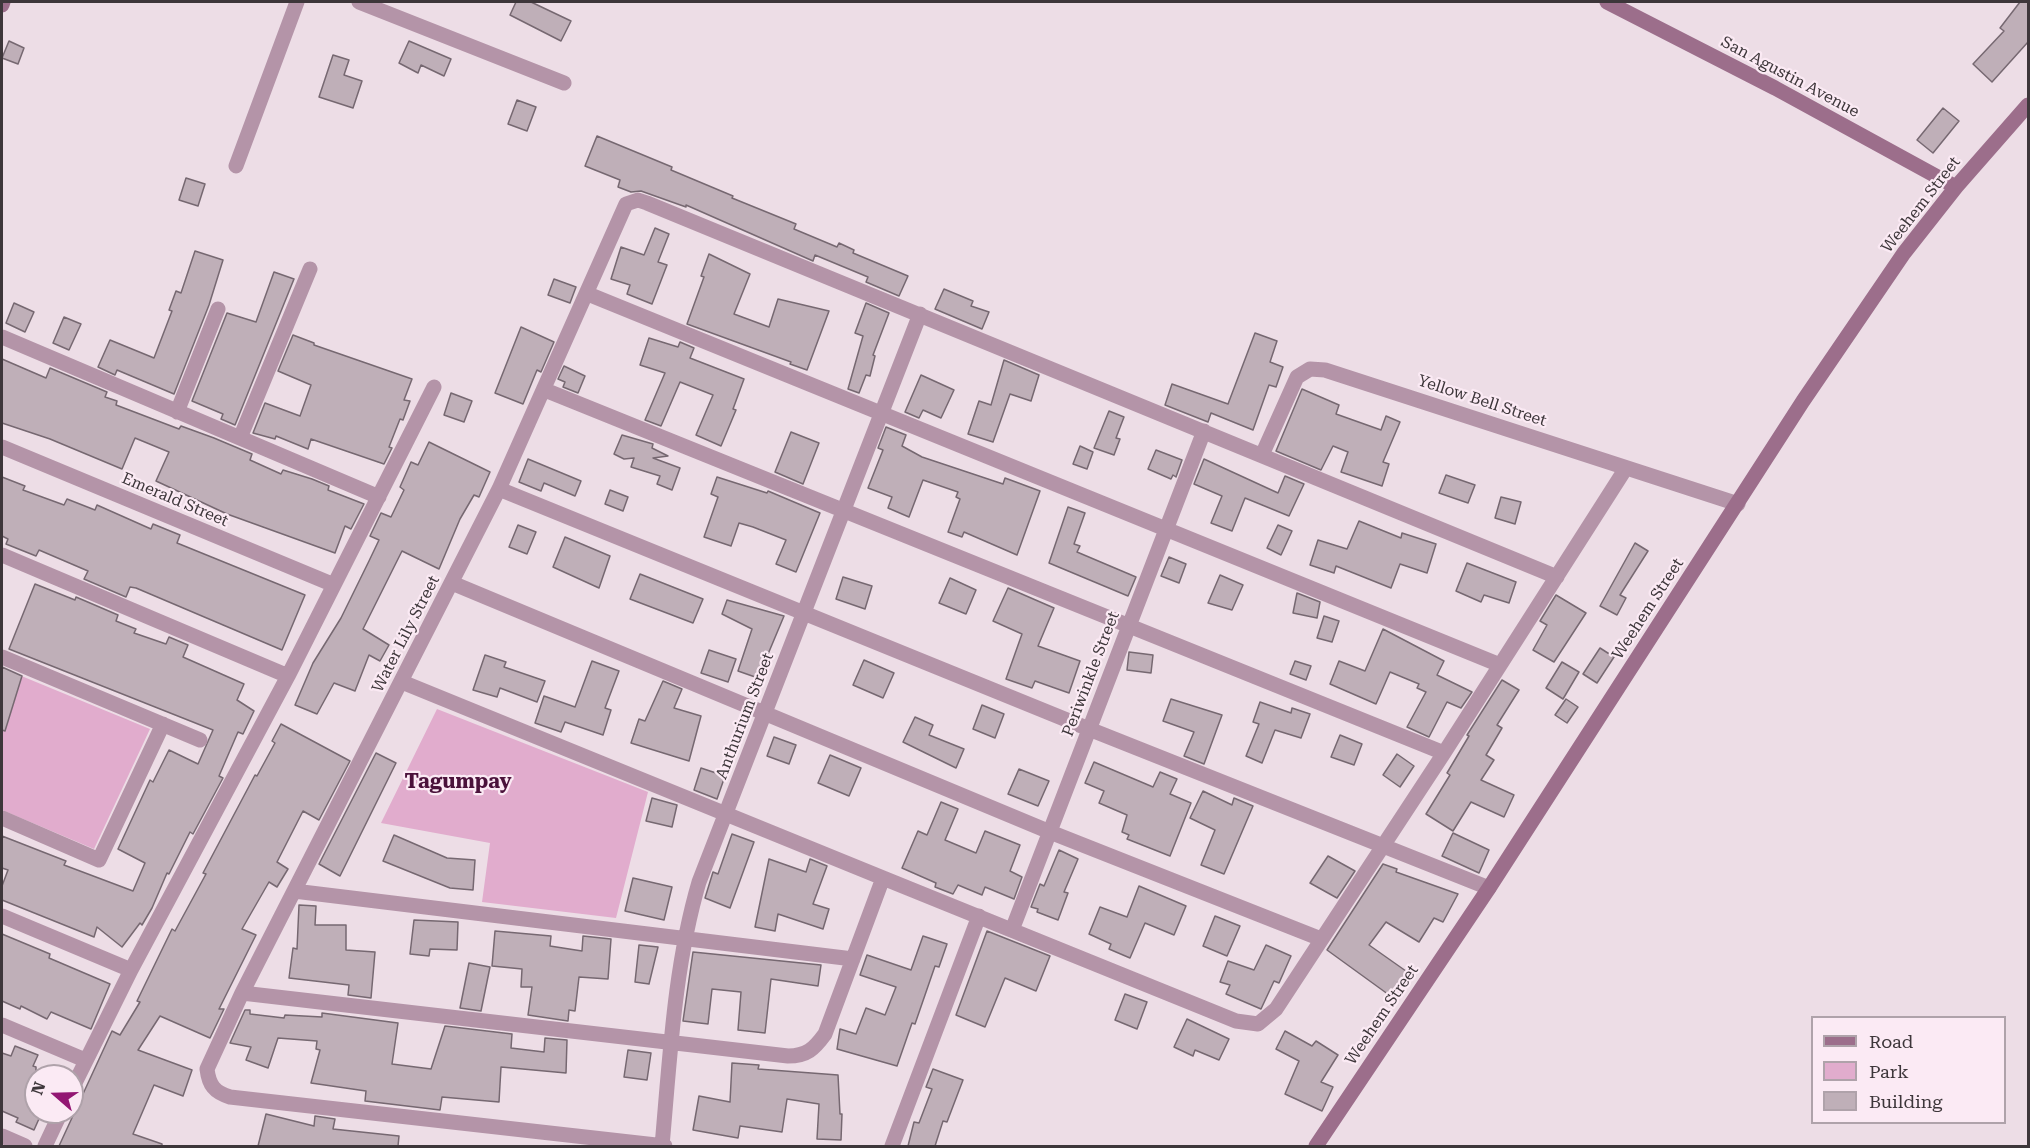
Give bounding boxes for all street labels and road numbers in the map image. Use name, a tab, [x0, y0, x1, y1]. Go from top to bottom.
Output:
street label: San Agustin Avenue	[1718, 32, 1862, 122]
street label: Weehem Street	[1878, 153, 1964, 257]
street label: Yellow Bell Street	[1415, 371, 1549, 431]
street label: Emerald Street	[119, 469, 231, 531]
street label: Weehem Street	[1608, 555, 1688, 663]
street label: Water Lily Street	[368, 572, 444, 696]
street label: Periwinkle Street	[1058, 609, 1124, 739]
street label: Anthurium Street	[712, 650, 778, 782]
street label: Weehem Street	[1341, 961, 1423, 1069]

